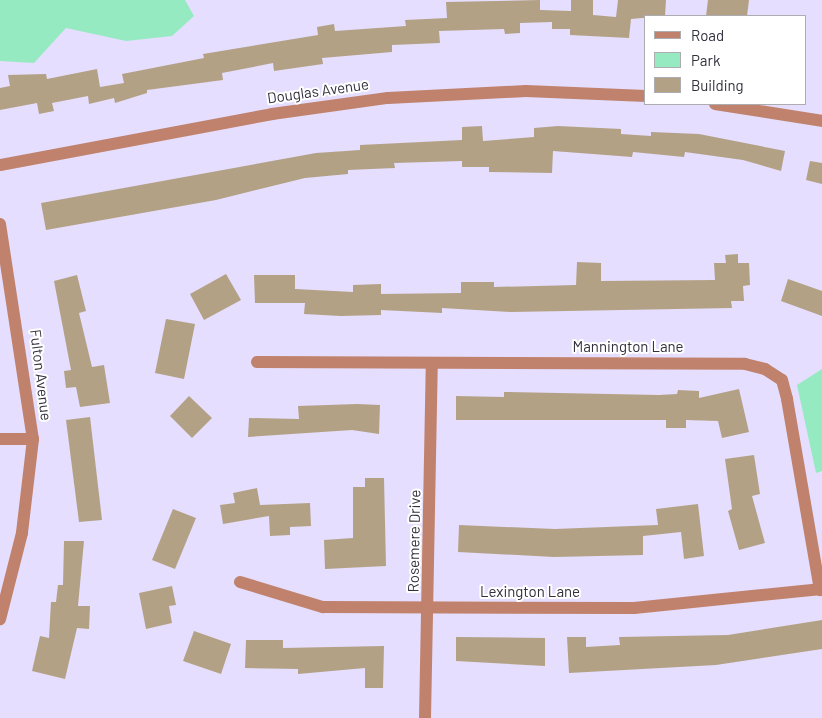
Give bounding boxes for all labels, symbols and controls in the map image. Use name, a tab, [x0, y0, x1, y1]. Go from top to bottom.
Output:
legend	[644, 15, 807, 105]
text: Road	[691, 26, 724, 44]
text: Park	[691, 51, 720, 69]
street label: Douglas Avenue	[266, 75, 370, 107]
text: Building	[691, 76, 744, 94]
street label: Fulton Avenue	[26, 328, 56, 422]
street label: Mannington Lane	[572, 338, 684, 356]
street label: Rosemere Drive	[404, 490, 424, 592]
street label: Lexington Lane	[480, 583, 580, 601]

